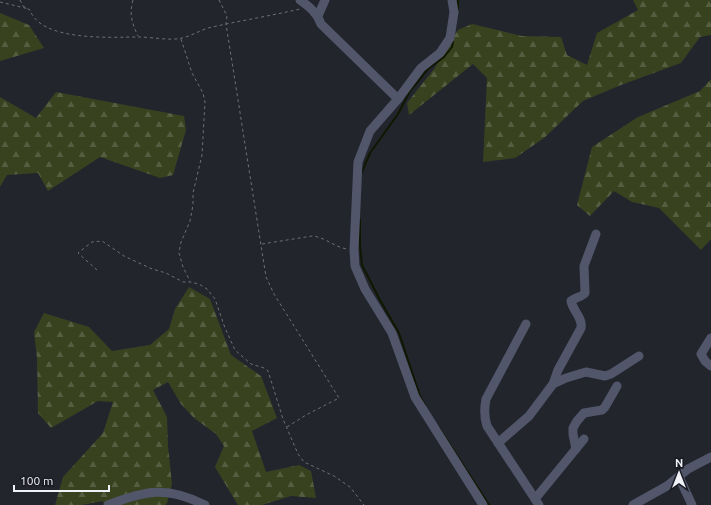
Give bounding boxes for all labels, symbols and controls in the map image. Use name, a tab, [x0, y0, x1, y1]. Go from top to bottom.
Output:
north arrow	[659, 453, 699, 493]
text: N	[675, 457, 683, 469]
scale bar	[14, 467, 109, 493]
text: 100 m	[20, 474, 53, 487]

